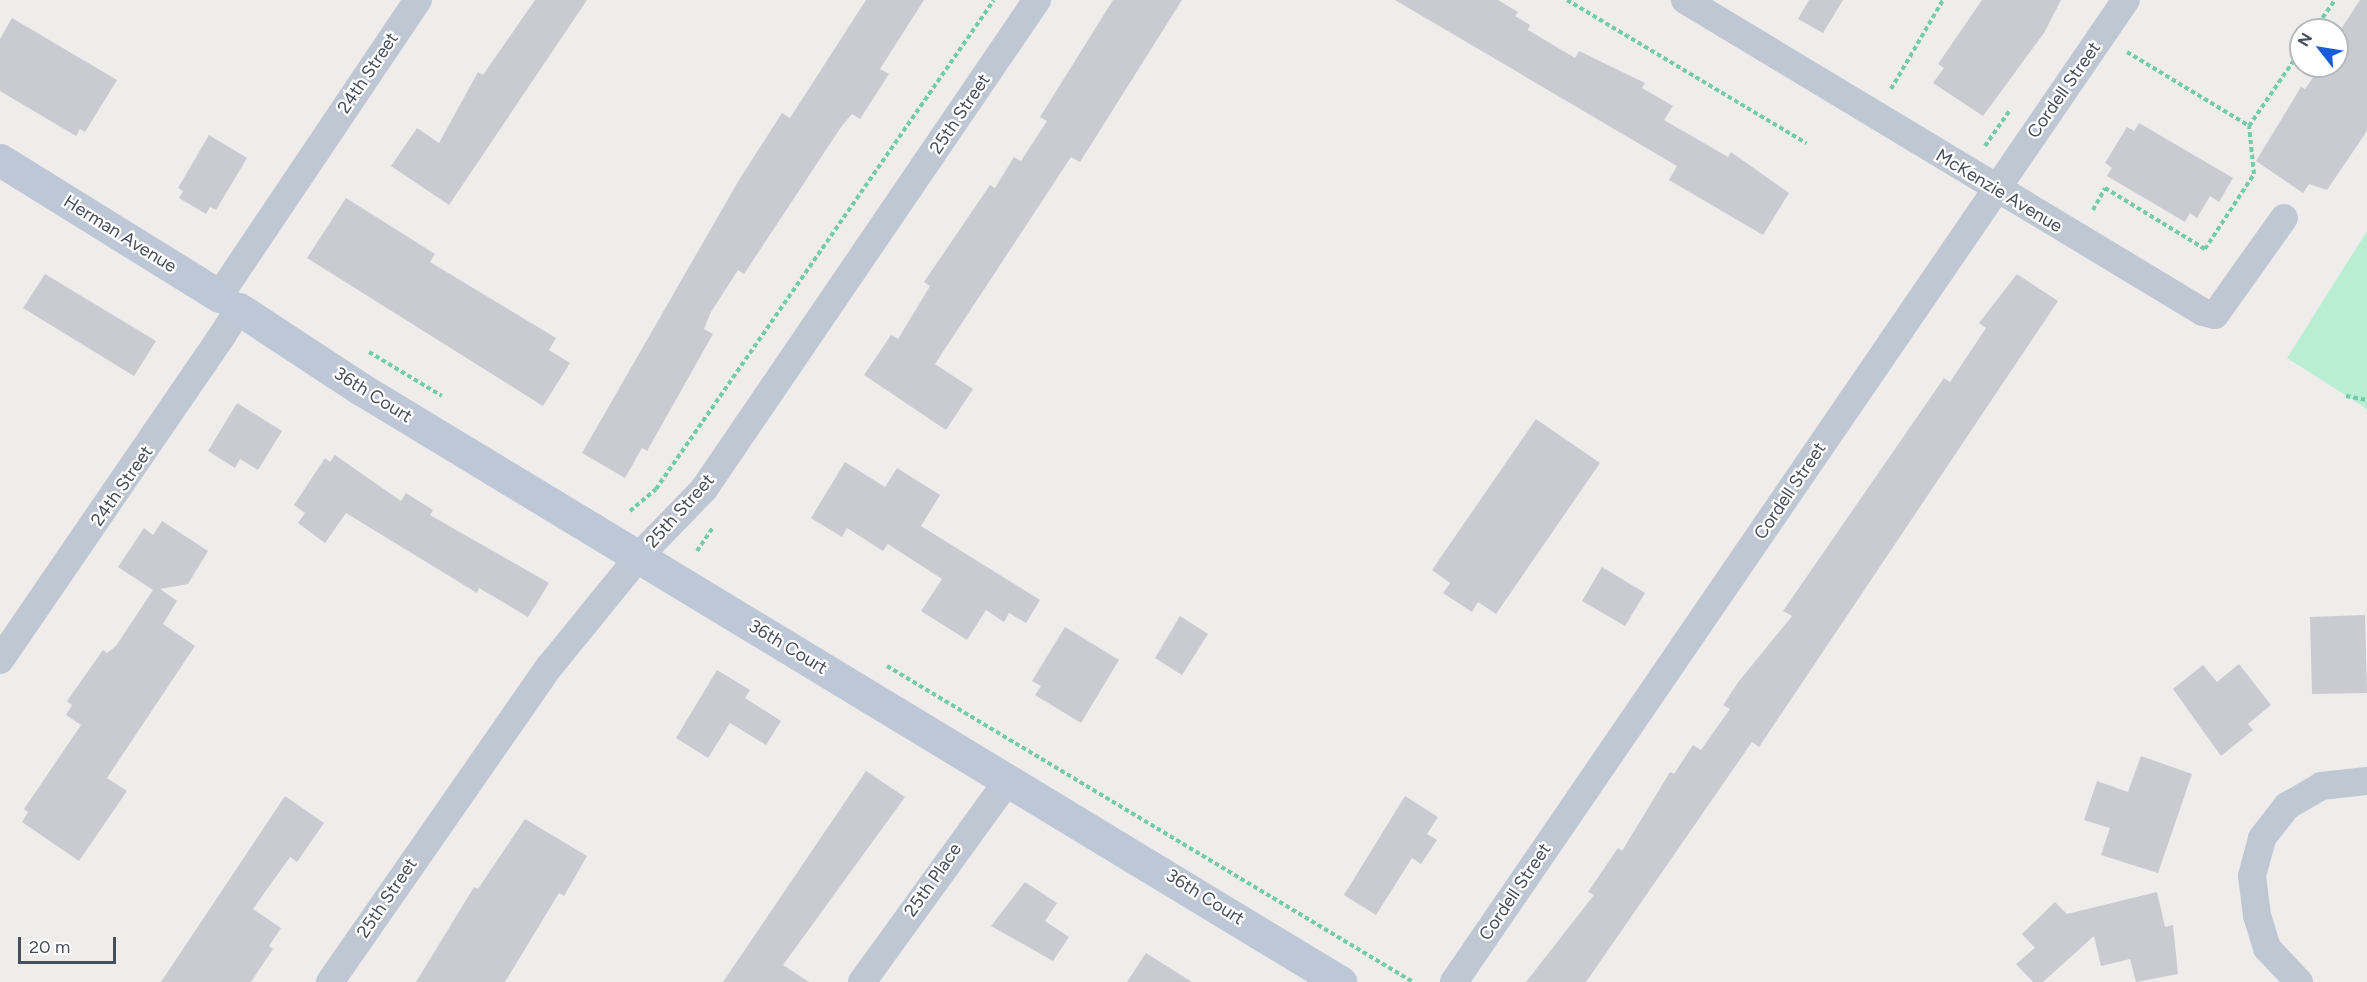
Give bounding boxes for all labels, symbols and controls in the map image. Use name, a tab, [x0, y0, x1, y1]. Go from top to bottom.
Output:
north arrow	[2289, 18, 2349, 78]
street label: 24th Street	[333, 28, 403, 118]
text: N	[2294, 29, 2316, 50]
street label: Cordell Street	[2023, 38, 2105, 142]
street label: 25th Street	[925, 70, 995, 158]
street label: McKenzie Avenue	[1932, 145, 2066, 237]
street label: Herman Avenue	[59, 191, 181, 277]
street label: 36th Court	[330, 363, 416, 427]
street label: Cordell Street	[1750, 438, 1830, 544]
street label: 24th Street	[87, 442, 157, 530]
street label: 25th Street	[641, 470, 719, 552]
street label: 36th Court	[745, 615, 831, 679]
street label: 25th Place	[900, 839, 966, 921]
street label: Cordell Street	[1475, 839, 1555, 945]
street label: 25th Street	[352, 854, 422, 942]
street label: 36th Court	[1162, 865, 1248, 929]
scale bar	[21, 925, 118, 963]
text: 20 m	[29, 936, 70, 958]

